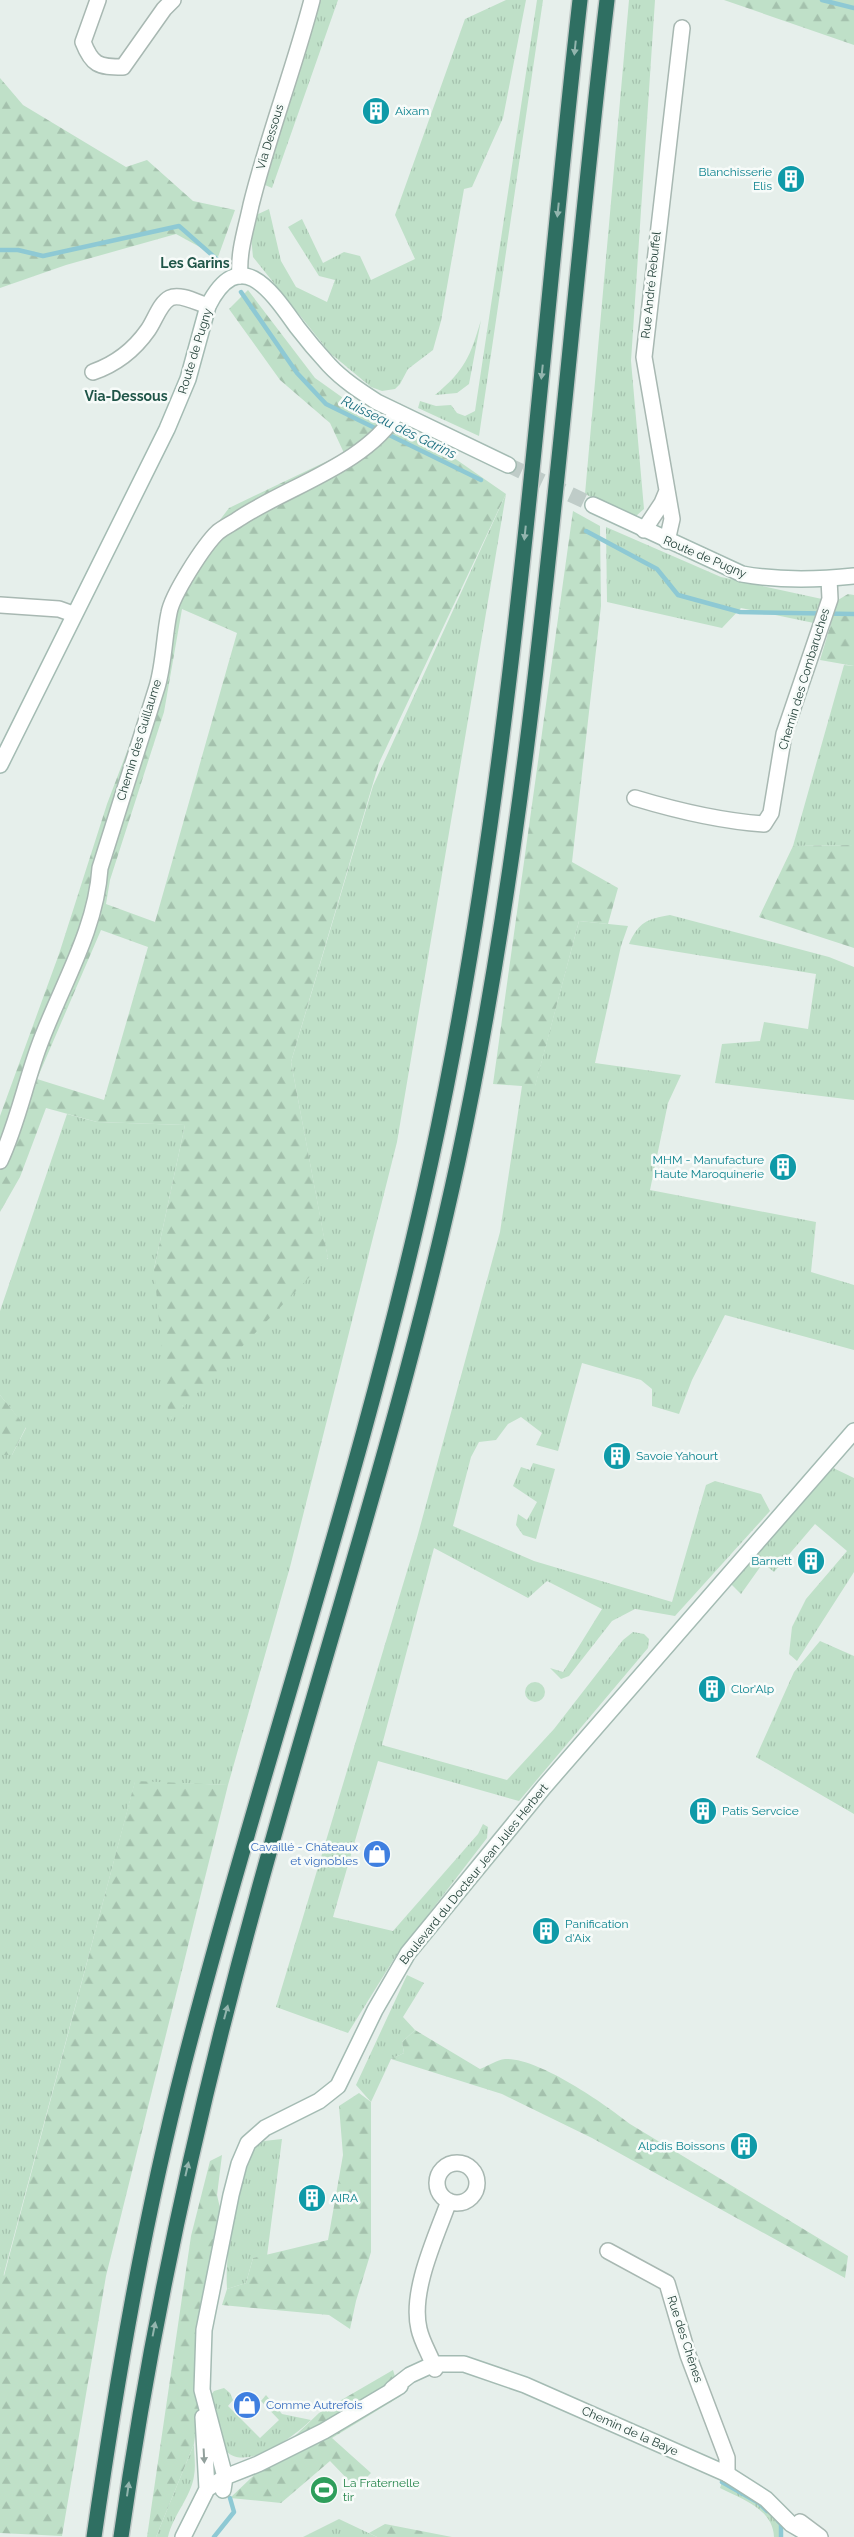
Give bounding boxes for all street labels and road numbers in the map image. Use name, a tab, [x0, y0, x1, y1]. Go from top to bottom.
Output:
street label: Via Dessous	[253, 102, 287, 171]
street label: Rue André Rebuffel	[638, 230, 664, 339]
street label: Route de Pugny	[175, 306, 215, 396]
street label: Route de Pugny	[661, 533, 749, 581]
street label: Chemin des Combaruches	[776, 606, 832, 752]
street label: Chemin des Guillaume	[114, 678, 164, 802]
street label: Boulevard du Docteur Jean Jules Herbert	[397, 1781, 551, 1967]
street label: Rue des Chênes	[664, 2294, 706, 2384]
street label: Chemin de la Baye	[580, 2403, 680, 2459]

